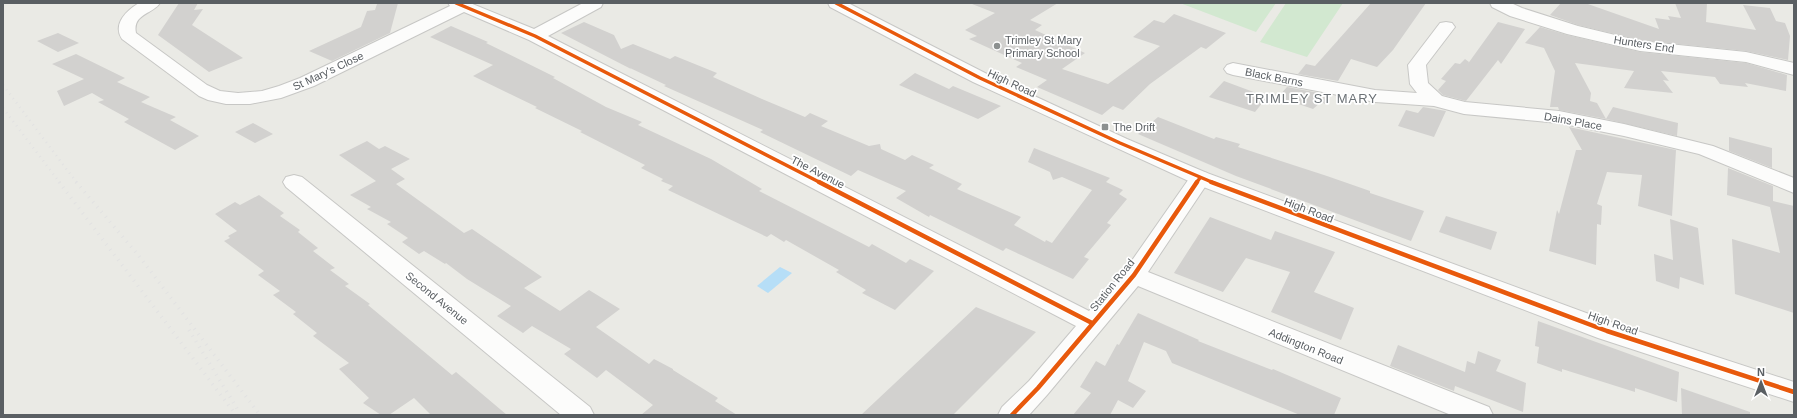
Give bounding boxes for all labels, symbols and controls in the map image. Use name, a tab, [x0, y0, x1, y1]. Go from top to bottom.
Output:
street label: Hunters End	[1613, 33, 1675, 55]
place label: Trimley St Mary Primary School	[1005, 34, 1082, 59]
marker: Trimley St Mary Primary School	[992, 41, 1002, 51]
street label: St Mary's Close	[291, 49, 365, 93]
street label: Black Barns	[1244, 66, 1304, 89]
street label: High Road	[986, 67, 1038, 99]
district label: TRIMLEY ST MARY	[1246, 91, 1378, 106]
street label: Dains Place	[1543, 110, 1603, 132]
place label: The Drift	[1113, 121, 1155, 133]
marker: The Drift	[1100, 122, 1110, 132]
street label: The Avenue	[789, 153, 847, 191]
street label: High Road	[1283, 195, 1335, 225]
street label: Station Road	[1087, 257, 1137, 313]
street label: Second Avenue	[403, 269, 471, 327]
street label: High Road	[1586, 309, 1640, 337]
street label: Addington Road	[1267, 326, 1345, 366]
north arrow	[1741, 362, 1781, 402]
text: N	[1757, 366, 1765, 378]

